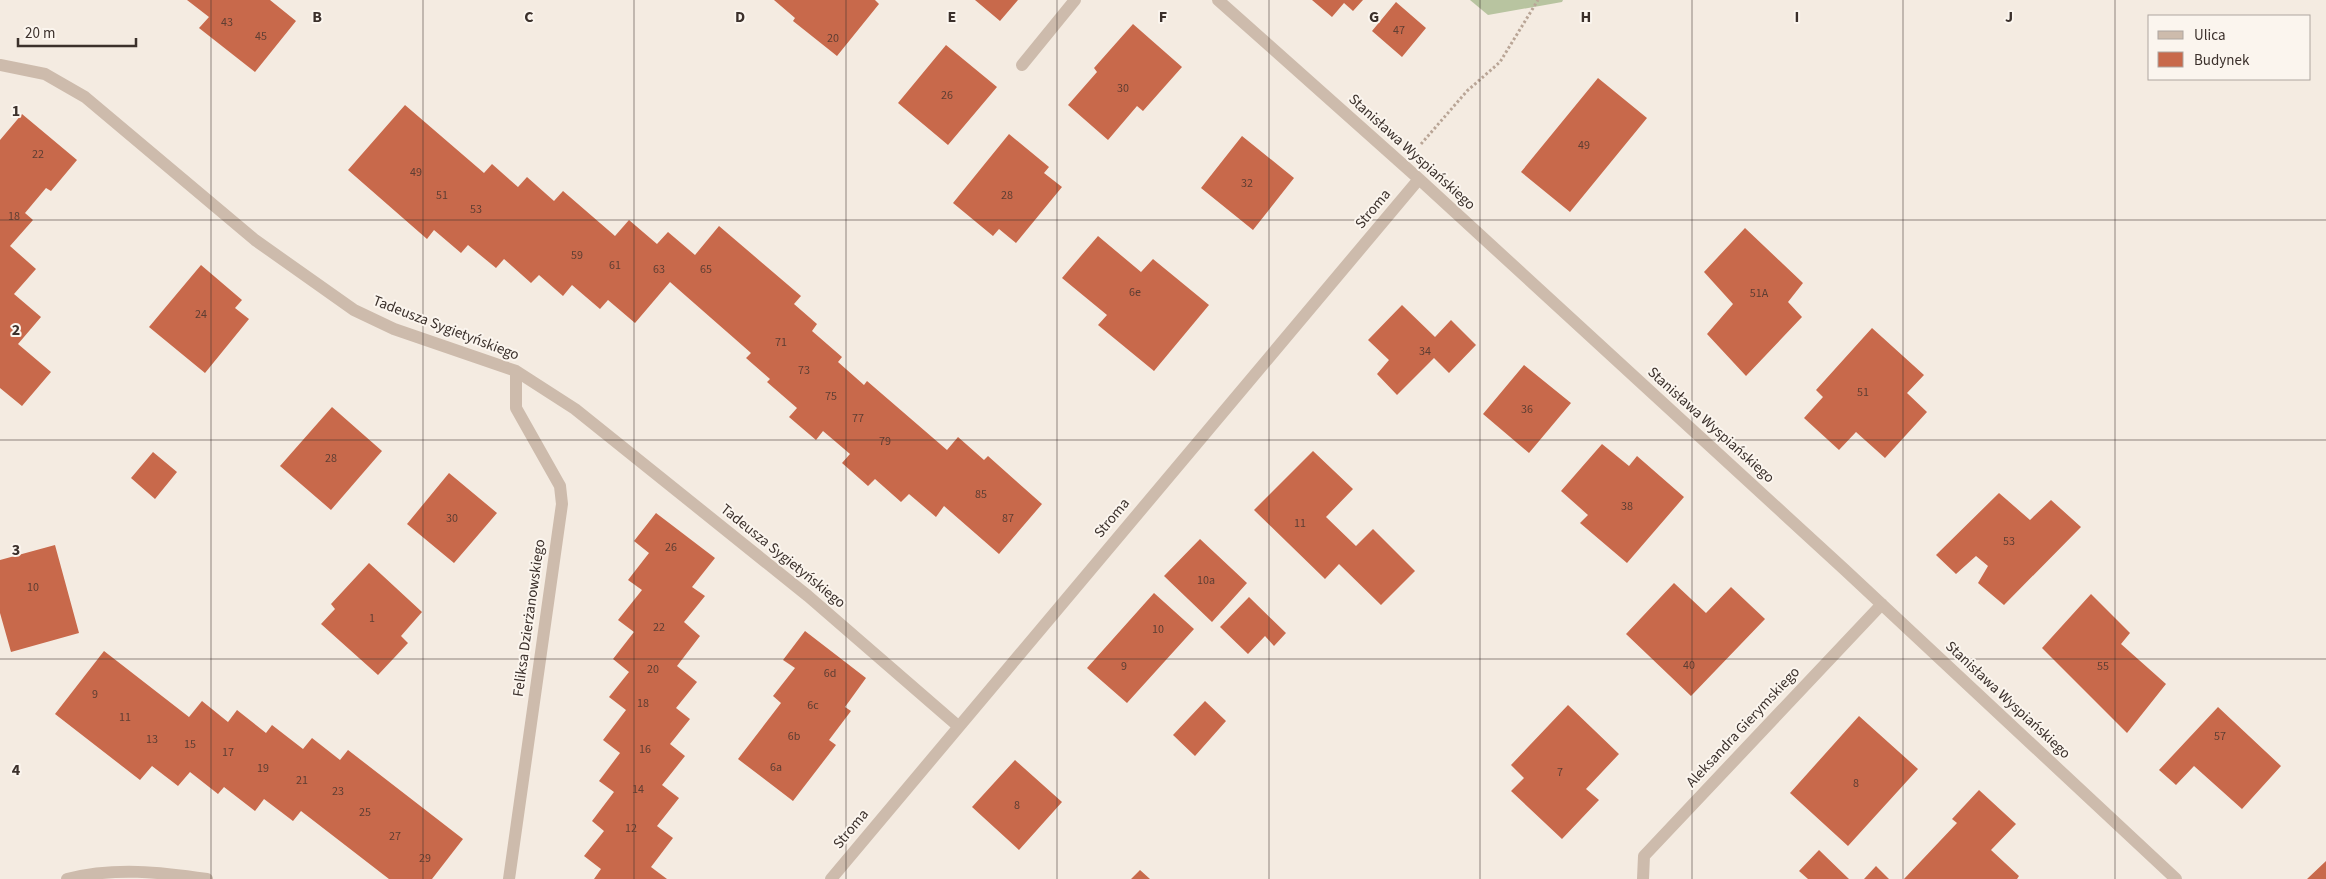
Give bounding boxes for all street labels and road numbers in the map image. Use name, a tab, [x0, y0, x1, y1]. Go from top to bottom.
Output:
street label: Stanisława Wyspiańskiego	[1344, 89, 1480, 215]
street label: Stroma	[1350, 185, 1396, 233]
street label: Tadeusza Sygietyńskiego	[370, 290, 522, 366]
street label: Stanisława Wyspiańskiego	[1643, 362, 1779, 488]
street label: Stroma	[1089, 494, 1135, 542]
street label: Tadeusza Sygietyńskiego	[716, 499, 850, 613]
street label: Feliksa Dzierżanowskiego	[508, 538, 550, 698]
street label: Stanisława Wyspiańskiego	[1941, 636, 2075, 764]
street label: Aleksandra Gierymskiego	[1681, 662, 1805, 792]
street label: Stroma	[828, 805, 874, 853]

